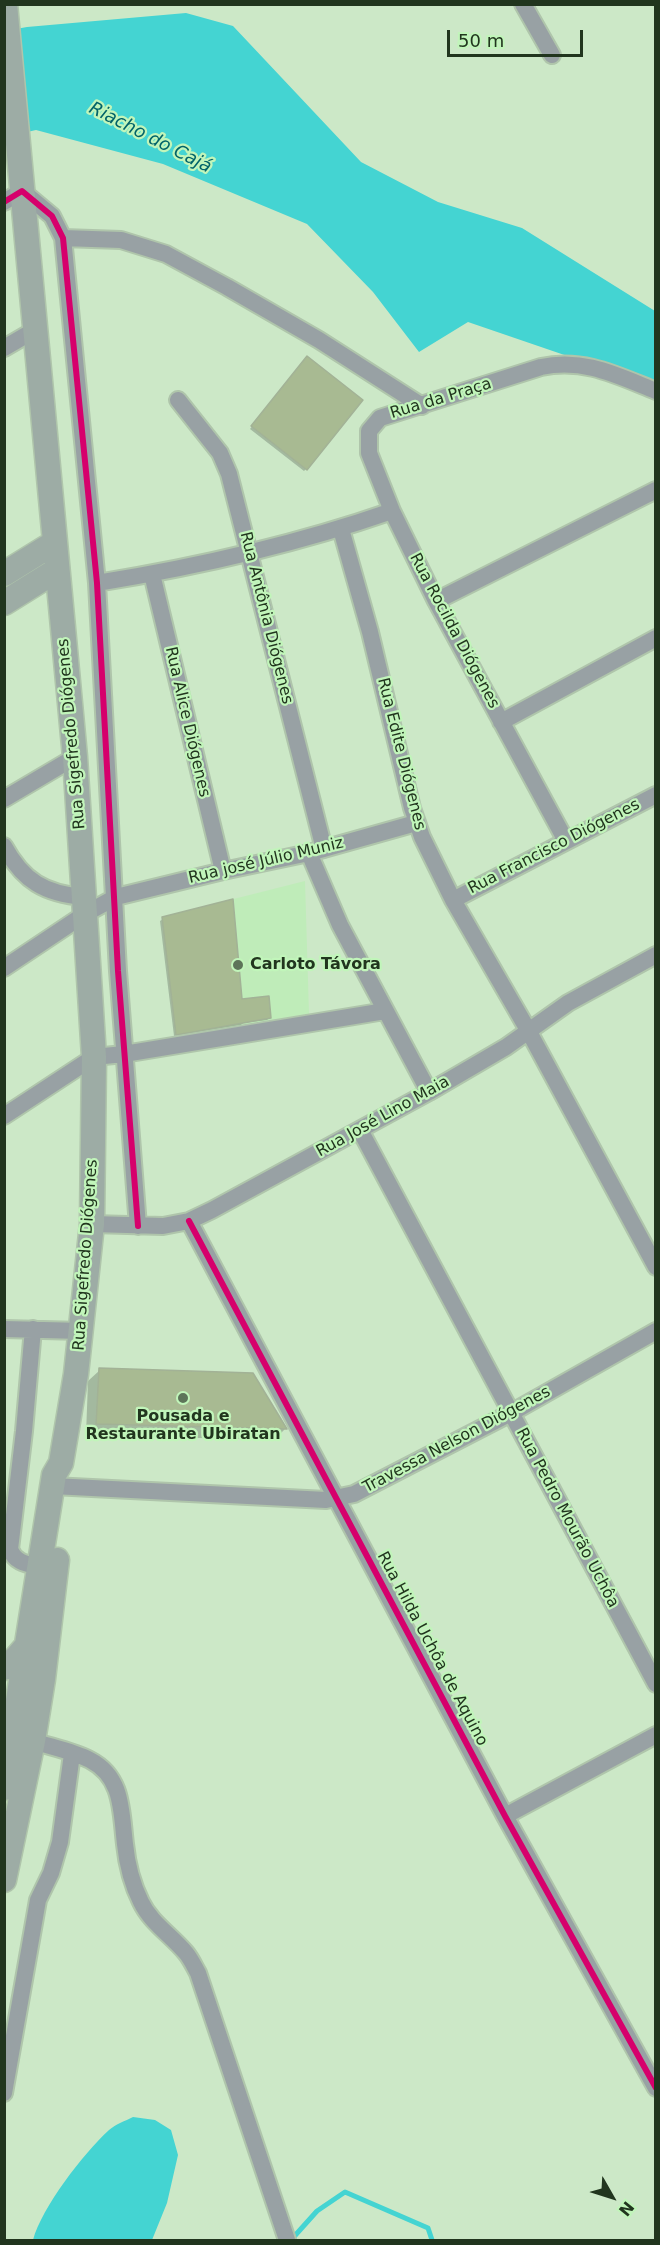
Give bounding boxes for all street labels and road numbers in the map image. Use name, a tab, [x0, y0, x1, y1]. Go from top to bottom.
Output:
street label: Rua da Praça	[388, 374, 494, 424]
street label: Rua Antônia Diógenes	[235, 530, 297, 706]
street label: Rua Rocilda Diógenes	[405, 550, 503, 712]
street label: Rua Sigefredo Diógenes	[54, 638, 90, 830]
street label: Rua Alice Diógenes	[160, 645, 214, 799]
street label: Rua Edite Diógenes	[373, 676, 429, 832]
street label: Rua Francisco Diógenes	[465, 795, 643, 899]
street label: Rua josé Júlio Muniz	[187, 834, 345, 888]
street label: Rua José Lino Maia	[313, 1072, 453, 1162]
street label: Rua Sigefredo Diógenes	[70, 1159, 102, 1351]
street label: Travessa Nelson Diógenes	[360, 1382, 554, 1498]
street label: Rua Pedro Mourão Uchôa	[511, 1425, 623, 1611]
street label: Rua Hilda Uchôa de Aquino	[373, 1549, 491, 1749]

